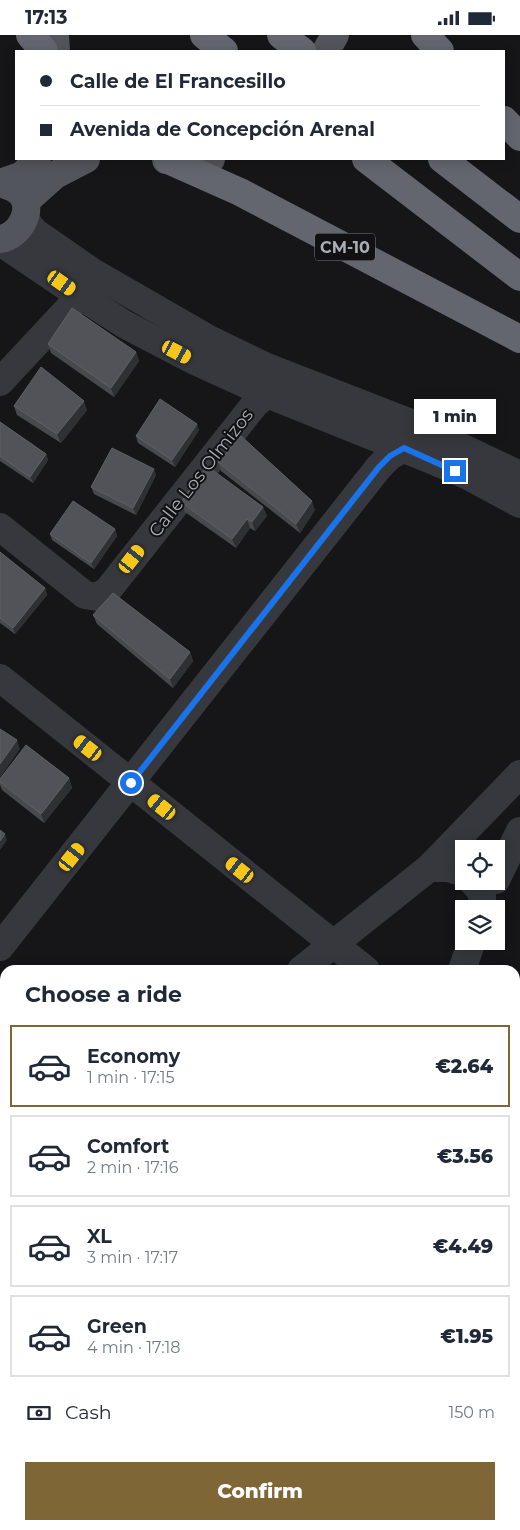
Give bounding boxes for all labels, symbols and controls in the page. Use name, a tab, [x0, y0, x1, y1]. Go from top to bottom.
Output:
text: 17:13	[25, 6, 68, 29]
text: Calle de El Francesillo	[70, 70, 286, 93]
text: Avenida de Concepción Arenal	[70, 118, 375, 141]
road number: CM-10	[315, 233, 375, 261]
car	[45, 268, 78, 298]
car	[160, 338, 193, 366]
callout: 1 min	[414, 399, 496, 433]
street label: Calle Los Olmizos	[144, 404, 258, 542]
text: 1 min	[433, 407, 477, 426]
route end	[444, 460, 466, 482]
car	[116, 543, 147, 575]
car	[71, 733, 104, 763]
route start	[120, 772, 142, 794]
car	[145, 792, 178, 822]
map controls	[455, 840, 505, 950]
button: locate	[455, 840, 505, 890]
car	[56, 841, 87, 873]
car	[223, 855, 256, 885]
button: layers	[455, 900, 505, 950]
text: Choose a ride	[25, 981, 182, 1008]
icon: car	[27, 1044, 72, 1089]
text: Economy	[87, 1045, 180, 1068]
text: €2.64	[435, 1055, 493, 1078]
text: 1 min · 17:15	[87, 1068, 175, 1087]
icon: car	[27, 1134, 72, 1179]
text: Comfort	[87, 1135, 169, 1158]
text: €3.56	[437, 1145, 493, 1168]
text: 2 min · 17:16	[87, 1158, 179, 1177]
icon: car	[27, 1224, 72, 1269]
text: XL	[87, 1225, 112, 1248]
text: €4.49	[433, 1235, 493, 1258]
text: 3 min · 17:17	[87, 1248, 178, 1267]
icon: car	[27, 1314, 72, 1359]
text: Green	[87, 1315, 147, 1338]
text: €1.95	[440, 1325, 493, 1348]
text: 4 min · 17:18	[87, 1338, 181, 1357]
icon: cash	[25, 1399, 53, 1427]
text: Cash	[65, 1401, 112, 1424]
text: 150 m	[448, 1403, 495, 1422]
button: Confirm	[25, 1462, 495, 1520]

